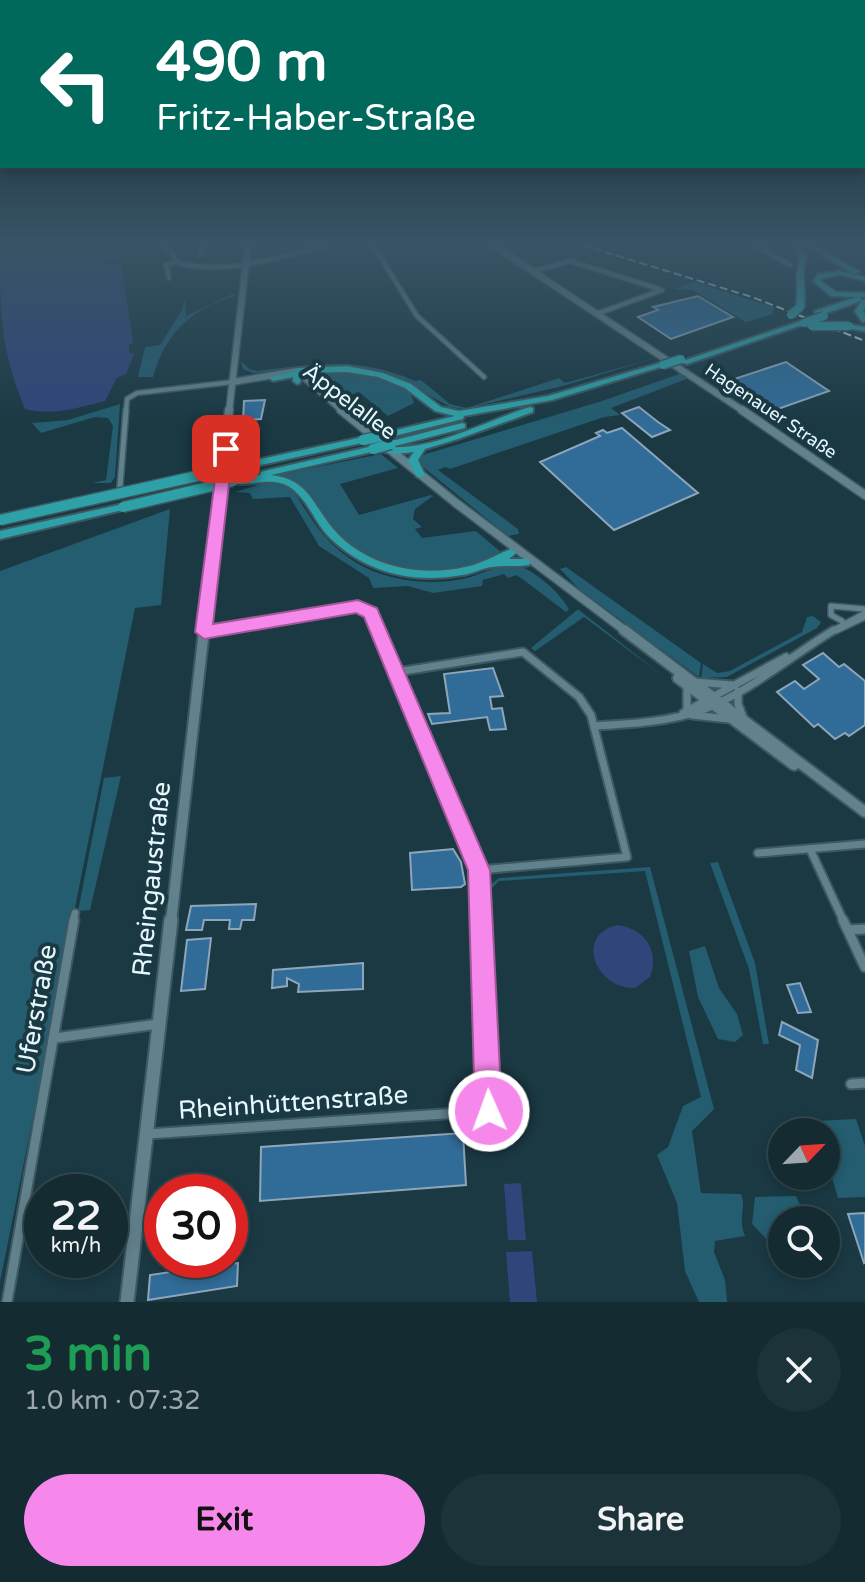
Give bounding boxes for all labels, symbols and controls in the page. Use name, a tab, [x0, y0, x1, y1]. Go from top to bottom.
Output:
text: 490 m	[156, 29, 327, 96]
icon: left	[24, 32, 128, 136]
text: Fritz-Haber-Straße	[156, 97, 476, 140]
street label: Äppelallee	[298, 358, 401, 445]
street label: Hagenauer Straße	[701, 359, 841, 463]
pin	[192, 415, 260, 483]
icon: arrive	[204, 427, 248, 471]
street label: Rheingaustraße	[126, 780, 177, 978]
street label: Uferstraße	[10, 942, 63, 1076]
position arrow	[447, 1069, 531, 1153]
street label: Rheinhüttenstraße	[177, 1079, 409, 1126]
north arrow	[768, 1118, 840, 1190]
map controls	[768, 1118, 840, 1278]
speed limit sign: 30	[144, 1174, 248, 1278]
text: 22	[51, 1192, 101, 1240]
button: search	[768, 1206, 840, 1278]
text: km/h	[51, 1234, 101, 1258]
text: 3 min	[24, 1326, 152, 1384]
button: close	[757, 1328, 841, 1412]
text: 1.0 km · 07:32	[24, 1385, 201, 1416]
button: Exit	[24, 1474, 425, 1566]
button: Share	[441, 1474, 841, 1566]

